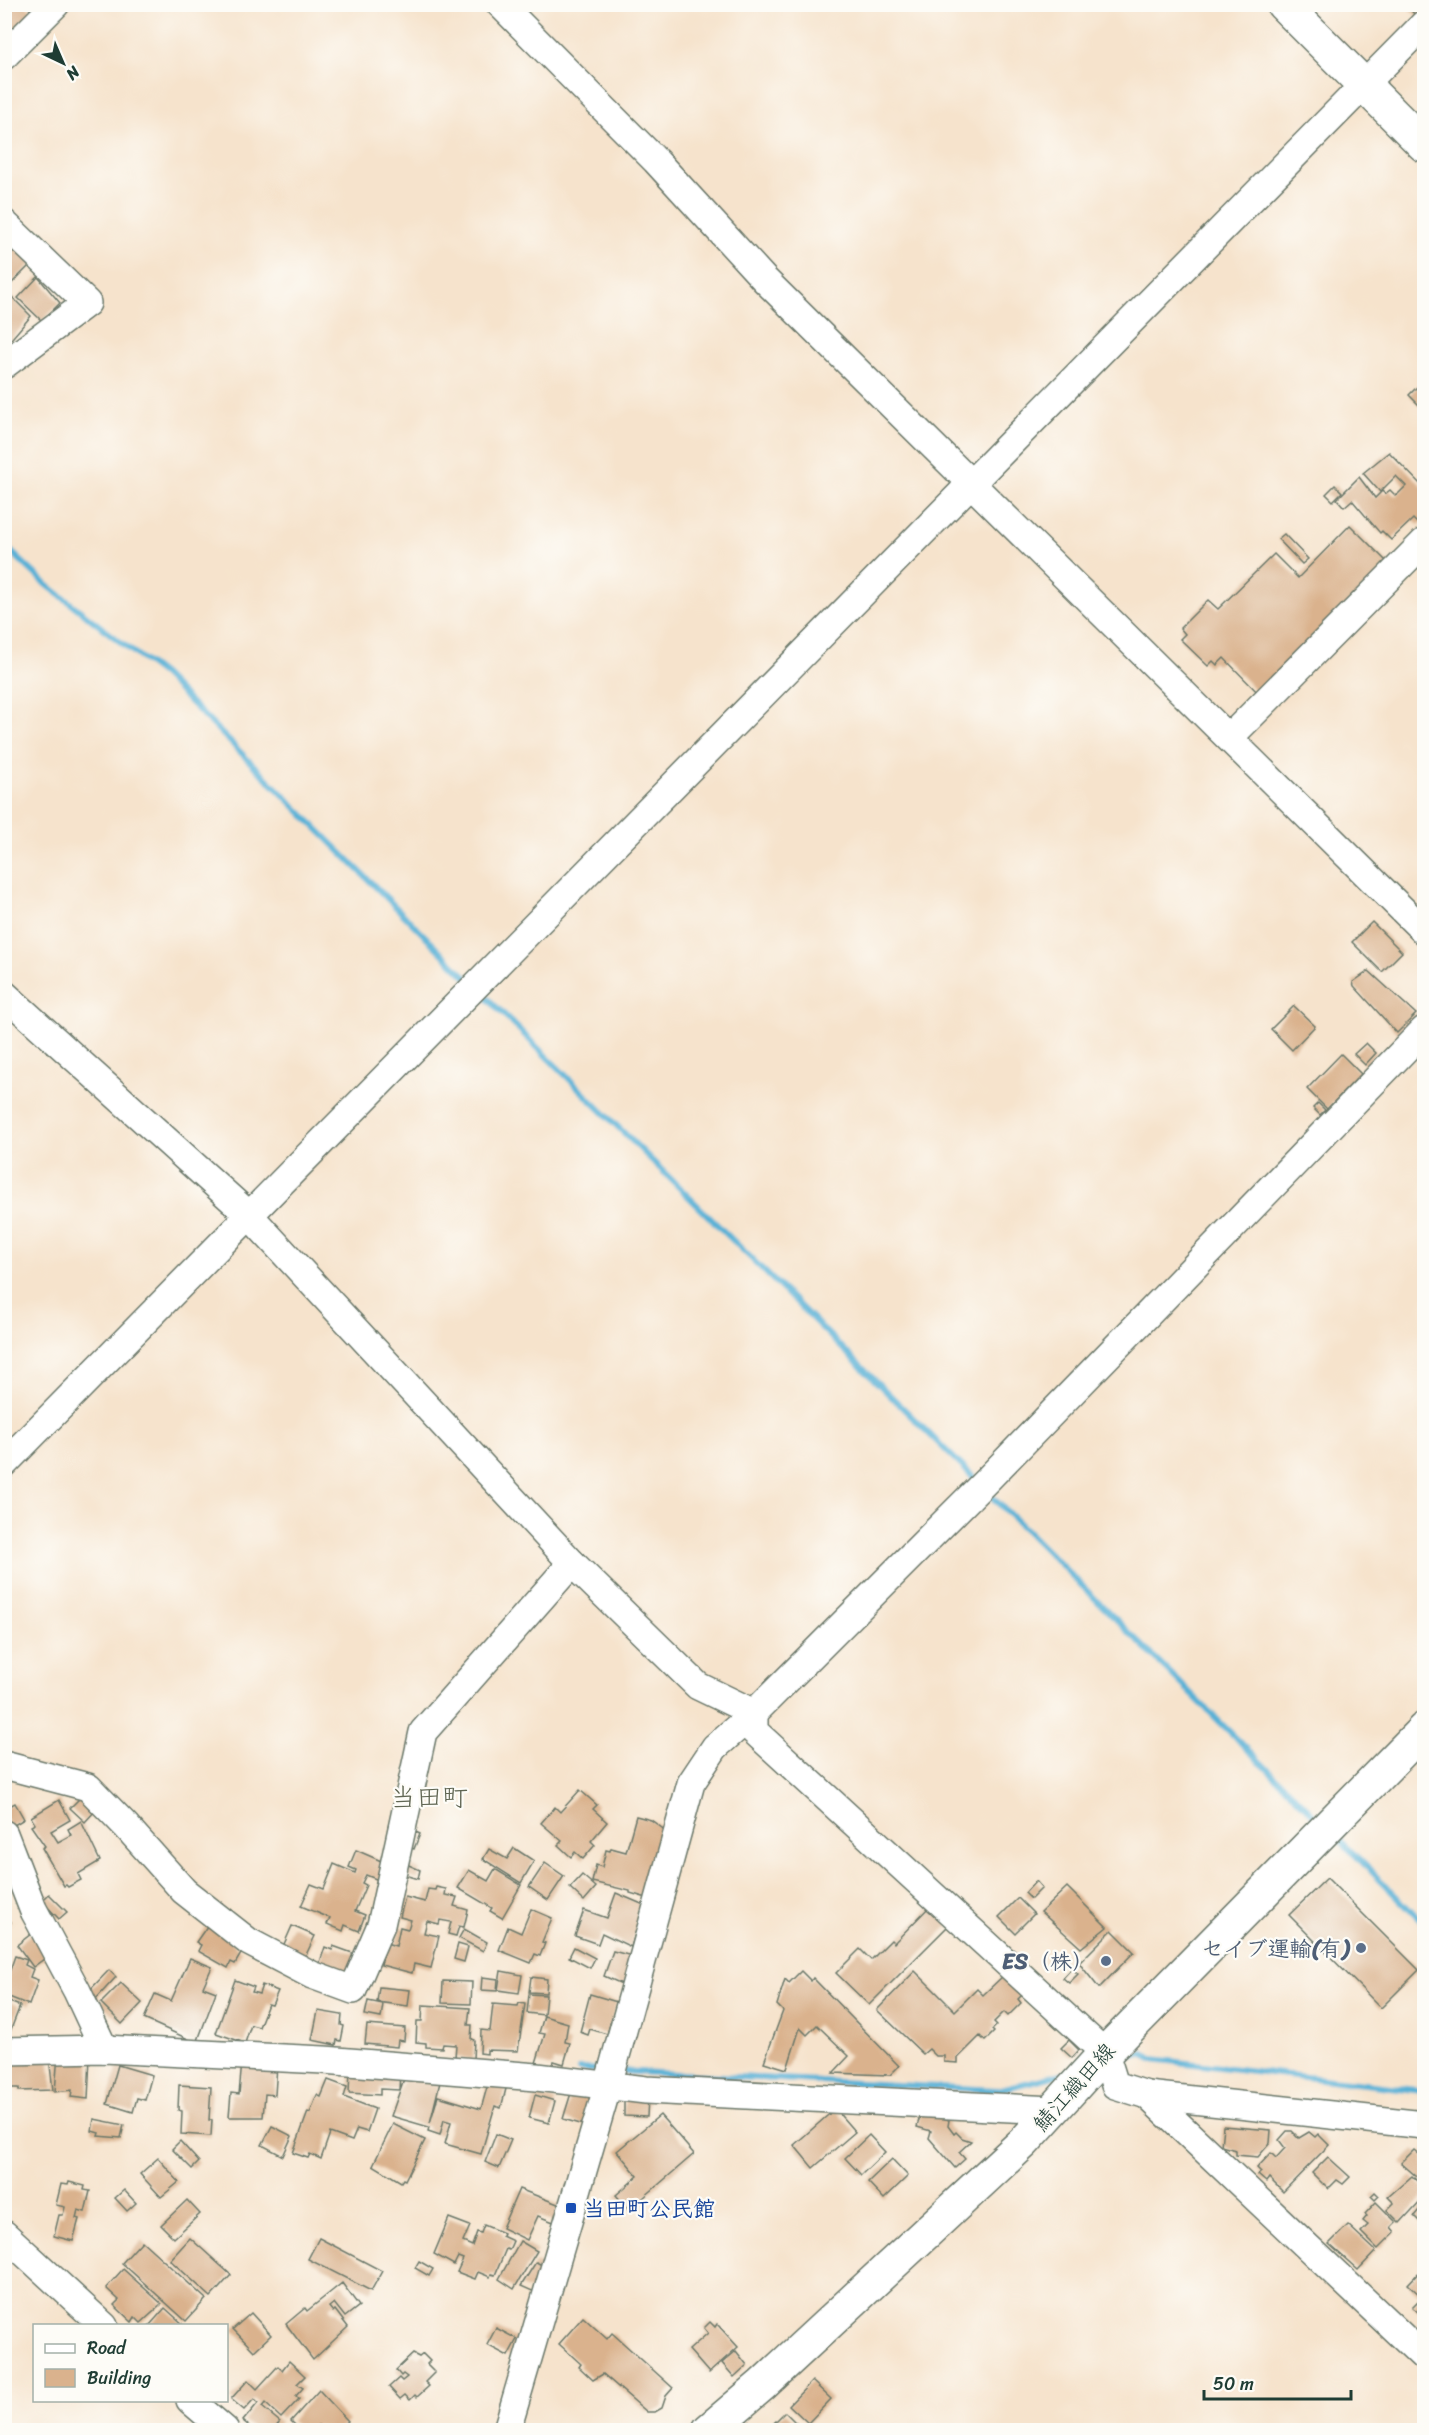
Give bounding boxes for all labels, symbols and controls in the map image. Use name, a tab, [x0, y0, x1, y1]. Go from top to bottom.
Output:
north arrow	[33, 33, 93, 93]
text: N	[58, 58, 88, 88]
district label: 当田町	[390, 1774, 468, 1820]
place label: セイブ運輸(有)	[1201, 1929, 1351, 1968]
marker: セイブ運輸(有)	[1354, 1941, 1368, 1955]
place label: ES（株）	[1002, 1942, 1094, 1981]
marker: ES（株）	[1099, 1954, 1113, 1968]
street label: 鯖江織田線	[1023, 2033, 1125, 2141]
place label: 当田町公民館	[583, 2189, 715, 2228]
marker: 当田町公民館	[564, 2201, 578, 2215]
legend	[33, 2324, 228, 2402]
text: Road	[87, 2332, 127, 2364]
text: Building	[87, 2362, 151, 2394]
scale bar	[1204, 2363, 1351, 2401]
text: 50 m	[1213, 2368, 1254, 2400]

